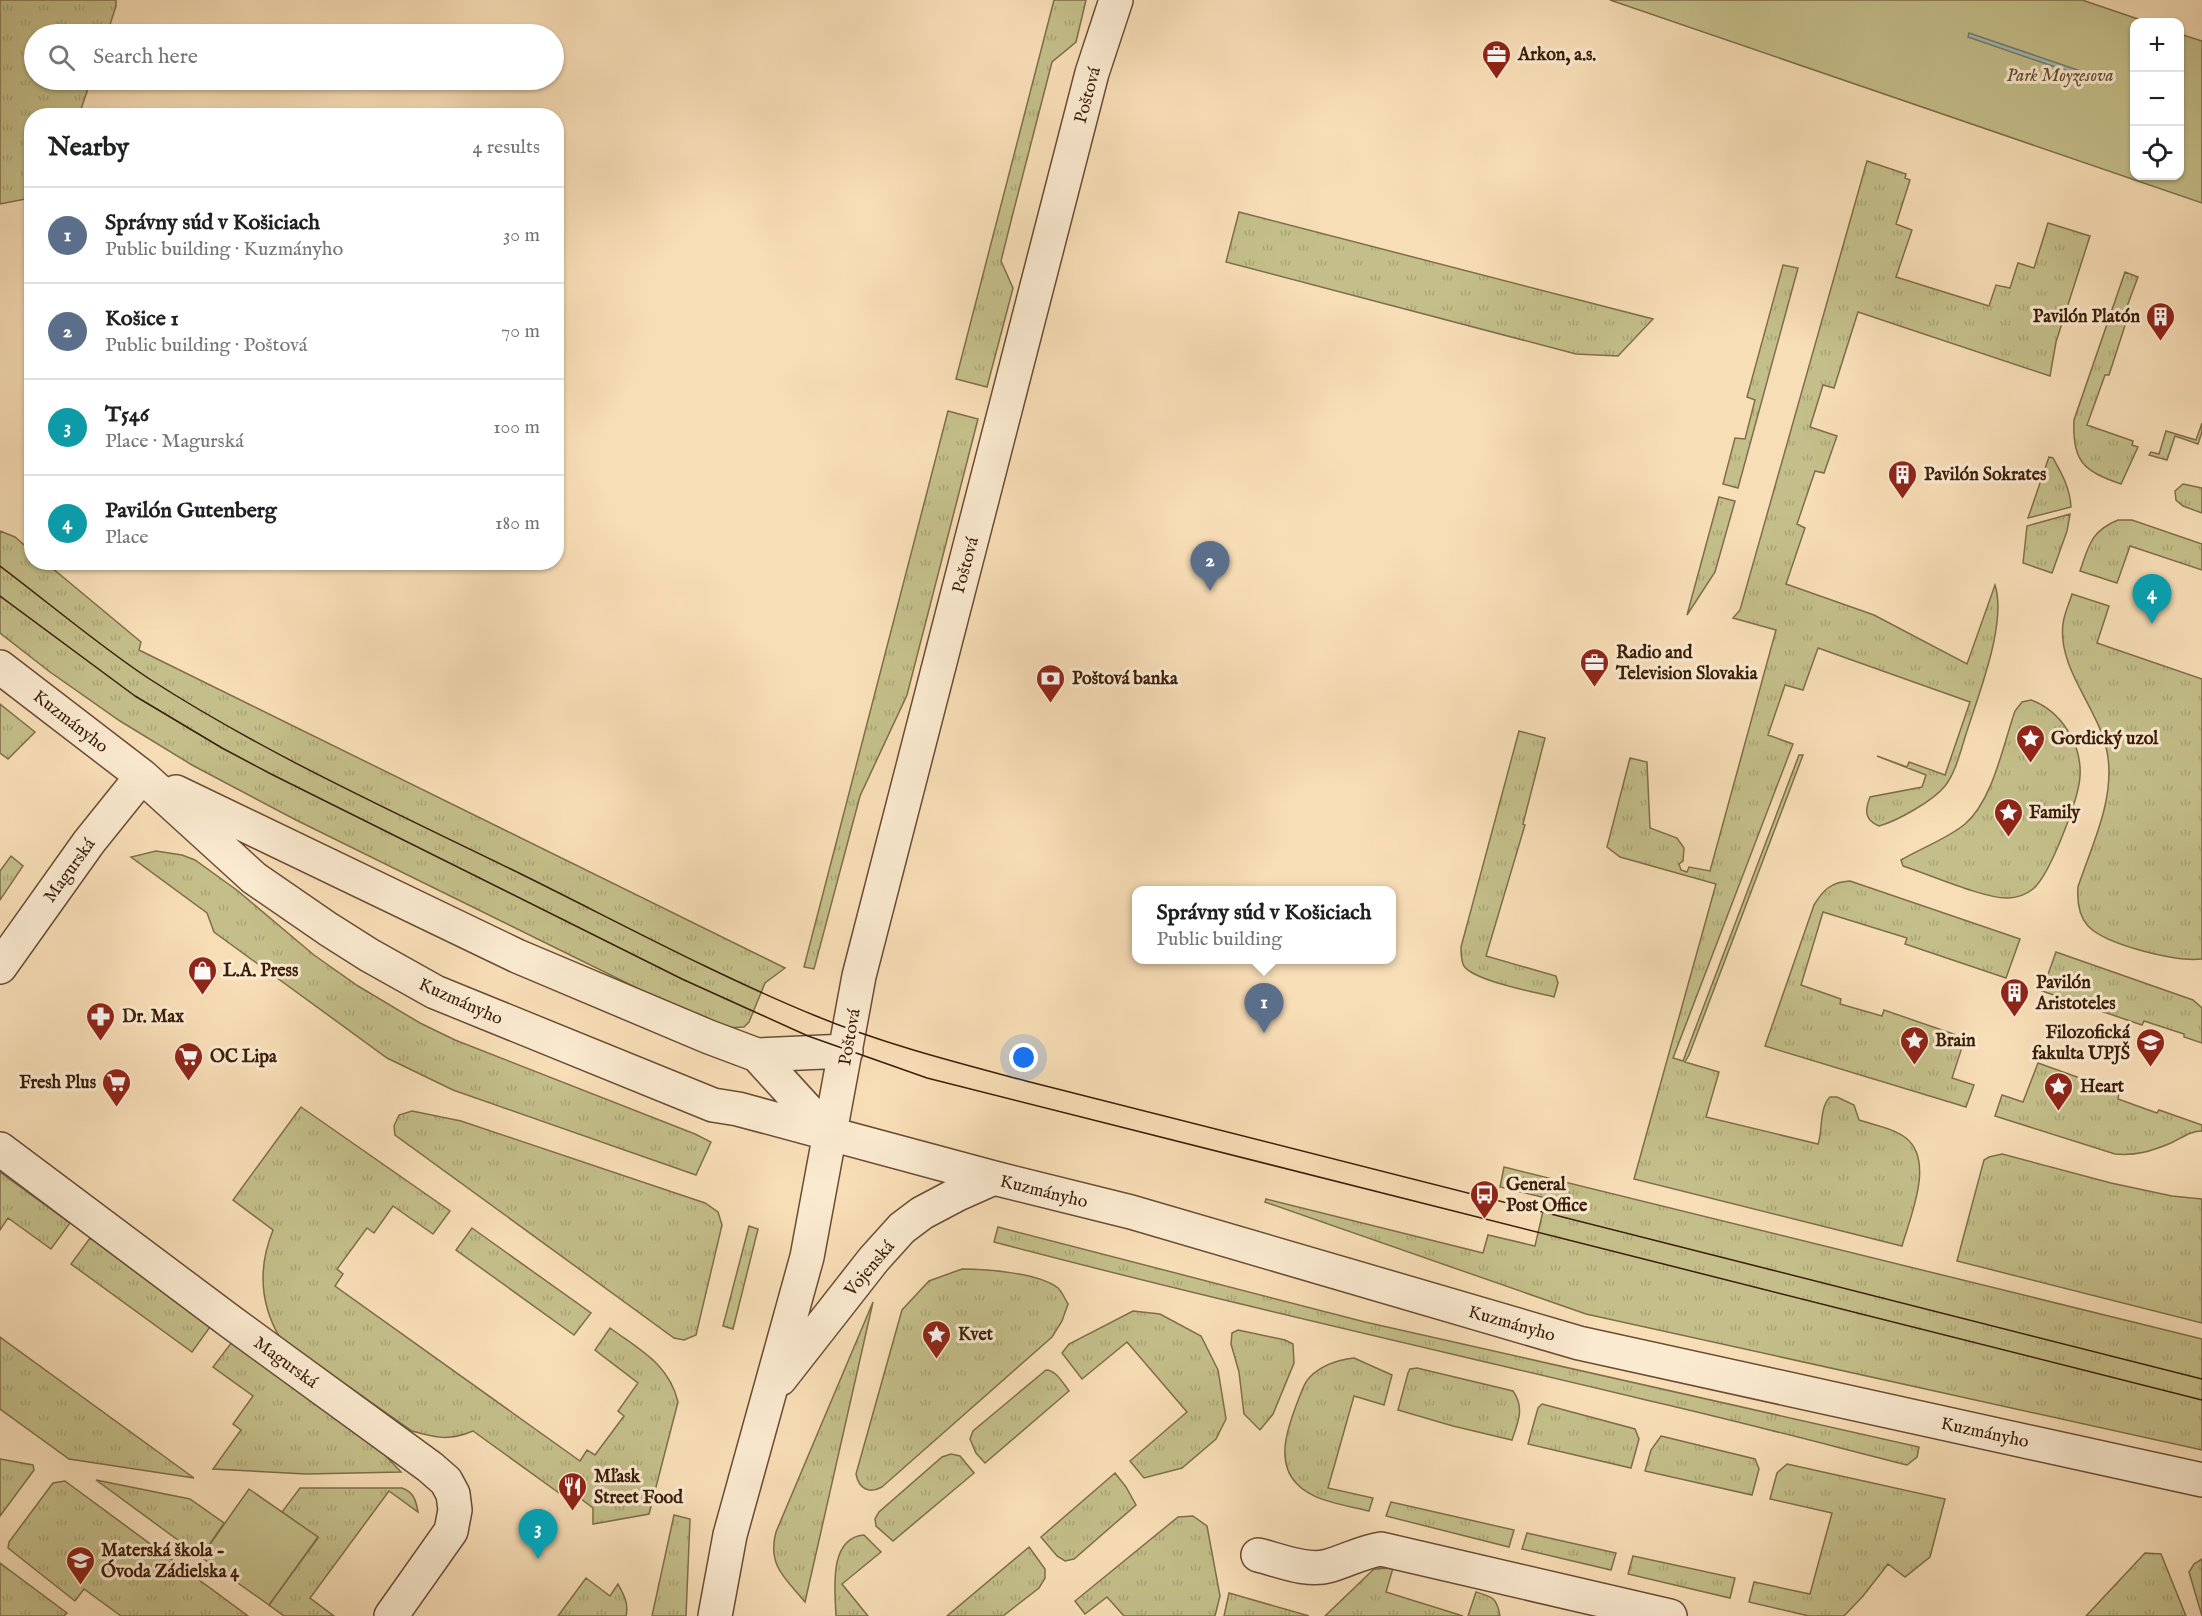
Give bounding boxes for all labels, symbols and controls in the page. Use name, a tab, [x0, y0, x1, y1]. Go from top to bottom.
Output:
map controls	[2130, 18, 2184, 180]
button: +	[2130, 18, 2184, 72]
search box	[24, 24, 564, 90]
office icon: Arkon, a.s.	[1481, 38, 1513, 80]
icon: search	[45, 41, 78, 74]
text: Search here	[93, 43, 198, 71]
place label: Arkon, a.s.	[1517, 44, 1596, 67]
street label: Poštová	[1070, 64, 1107, 126]
park label: Park Moyzesova	[2007, 65, 2113, 88]
button: −	[2130, 72, 2184, 126]
button: locate	[2130, 126, 2184, 180]
text: Nearby	[48, 131, 129, 164]
text: 4 results	[473, 135, 540, 160]
text: Správny súd v Košiciach	[105, 209, 320, 237]
text: 1	[64, 223, 71, 248]
text: 30 m	[503, 223, 540, 248]
text: Public building · Kuzmányho	[105, 237, 343, 262]
building icon: Pavilón Platón	[2145, 300, 2177, 342]
text: Košice 1	[105, 305, 179, 333]
place label: Pavilón Platón	[2033, 306, 2140, 329]
text: 2	[63, 319, 72, 344]
text: 70 m	[501, 319, 540, 344]
text: Public building · Poštová	[105, 333, 307, 358]
text: T546	[105, 401, 149, 429]
text: 3	[64, 415, 71, 440]
text: 100 m	[493, 415, 540, 440]
text: Place · Magurská	[105, 429, 244, 454]
building icon: Pavilón Sokrates	[1887, 458, 1919, 500]
place label: Pavilón Sokrates	[1924, 464, 2047, 487]
text: Pavilón Gutenberg	[105, 497, 277, 525]
text: 4	[63, 511, 72, 536]
text: 180 m	[495, 511, 540, 536]
text: Place	[105, 525, 148, 550]
street label: Poštová	[948, 534, 985, 596]
pin: 2	[1190, 542, 1230, 591]
pin: 4	[2132, 574, 2172, 624]
place label: Radio and Television Slovakia	[1615, 642, 1759, 686]
office icon: Radio and Television Slovakia	[1579, 646, 1611, 688]
bank icon: Poštová banka	[1035, 662, 1067, 704]
place label: Poštová banka	[1072, 668, 1179, 691]
street label: Kuzmányho	[28, 686, 113, 759]
place icon: Gordický uzol	[2014, 722, 2046, 764]
place label: Gordický uzol	[2051, 728, 2159, 751]
place icon: Family	[1992, 796, 2024, 838]
place label: Family	[2029, 802, 2081, 825]
street label: Magurská	[39, 834, 101, 908]
popup	[1132, 886, 1396, 964]
text: Správny súd v Košiciach	[1157, 899, 1371, 927]
text: Public building	[1157, 927, 1282, 952]
shop icon: L.A. Press	[186, 954, 218, 996]
place label: L.A. Press	[223, 960, 299, 983]
place label: Pavilón Aristoteles	[2035, 972, 2116, 1016]
street label: Kuzmányho	[415, 974, 506, 1031]
building icon: Pavilón Aristoteles	[1999, 976, 2031, 1018]
pin: 1	[1244, 984, 1284, 1033]
pharmacy icon: Dr. Max	[85, 1000, 117, 1042]
place label: Dr. Max	[122, 1006, 184, 1029]
street label: Poštová	[834, 1007, 867, 1068]
place label: Filozofická fakulta UPJŠ	[2032, 1022, 2131, 1066]
place icon: Brain	[1898, 1024, 1930, 1066]
school or university icon: Filozofická fakulta UPJŠ	[2135, 1026, 2167, 1068]
place label: Brain	[1935, 1030, 1976, 1053]
supermarket icon: OC Lipa	[173, 1040, 205, 1082]
your location	[1009, 1043, 1038, 1072]
place label: OC Lipa	[210, 1046, 278, 1069]
supermarket icon: Fresh Plus	[101, 1066, 133, 1108]
place icon: Heart	[2043, 1070, 2075, 1112]
place label: Fresh Plus	[19, 1072, 97, 1095]
place label: Heart	[2080, 1076, 2125, 1099]
street label: Kuzmányho	[997, 1170, 1090, 1215]
place label: General Post Office	[1506, 1174, 1588, 1218]
bus stop icon: General Post Office	[1469, 1178, 1501, 1220]
street label: Vojenská	[839, 1236, 900, 1303]
street label: Kuzmányho	[1465, 1301, 1558, 1348]
place icon: Kvet	[921, 1318, 953, 1360]
place label: Kvet	[958, 1324, 994, 1347]
street label: Magurská	[248, 1332, 322, 1394]
street label: Kuzmányho	[1938, 1413, 2031, 1454]
place label: Mľask Street Food	[594, 1466, 683, 1510]
restaurant icon: Mľask Street Food	[557, 1470, 589, 1512]
pin: 3	[518, 1510, 558, 1559]
place label: Materská škola - Óvoda Zádielska 4	[101, 1540, 240, 1584]
school or university icon: Materská škola - Óvoda Zádielska 4	[64, 1544, 96, 1586]

